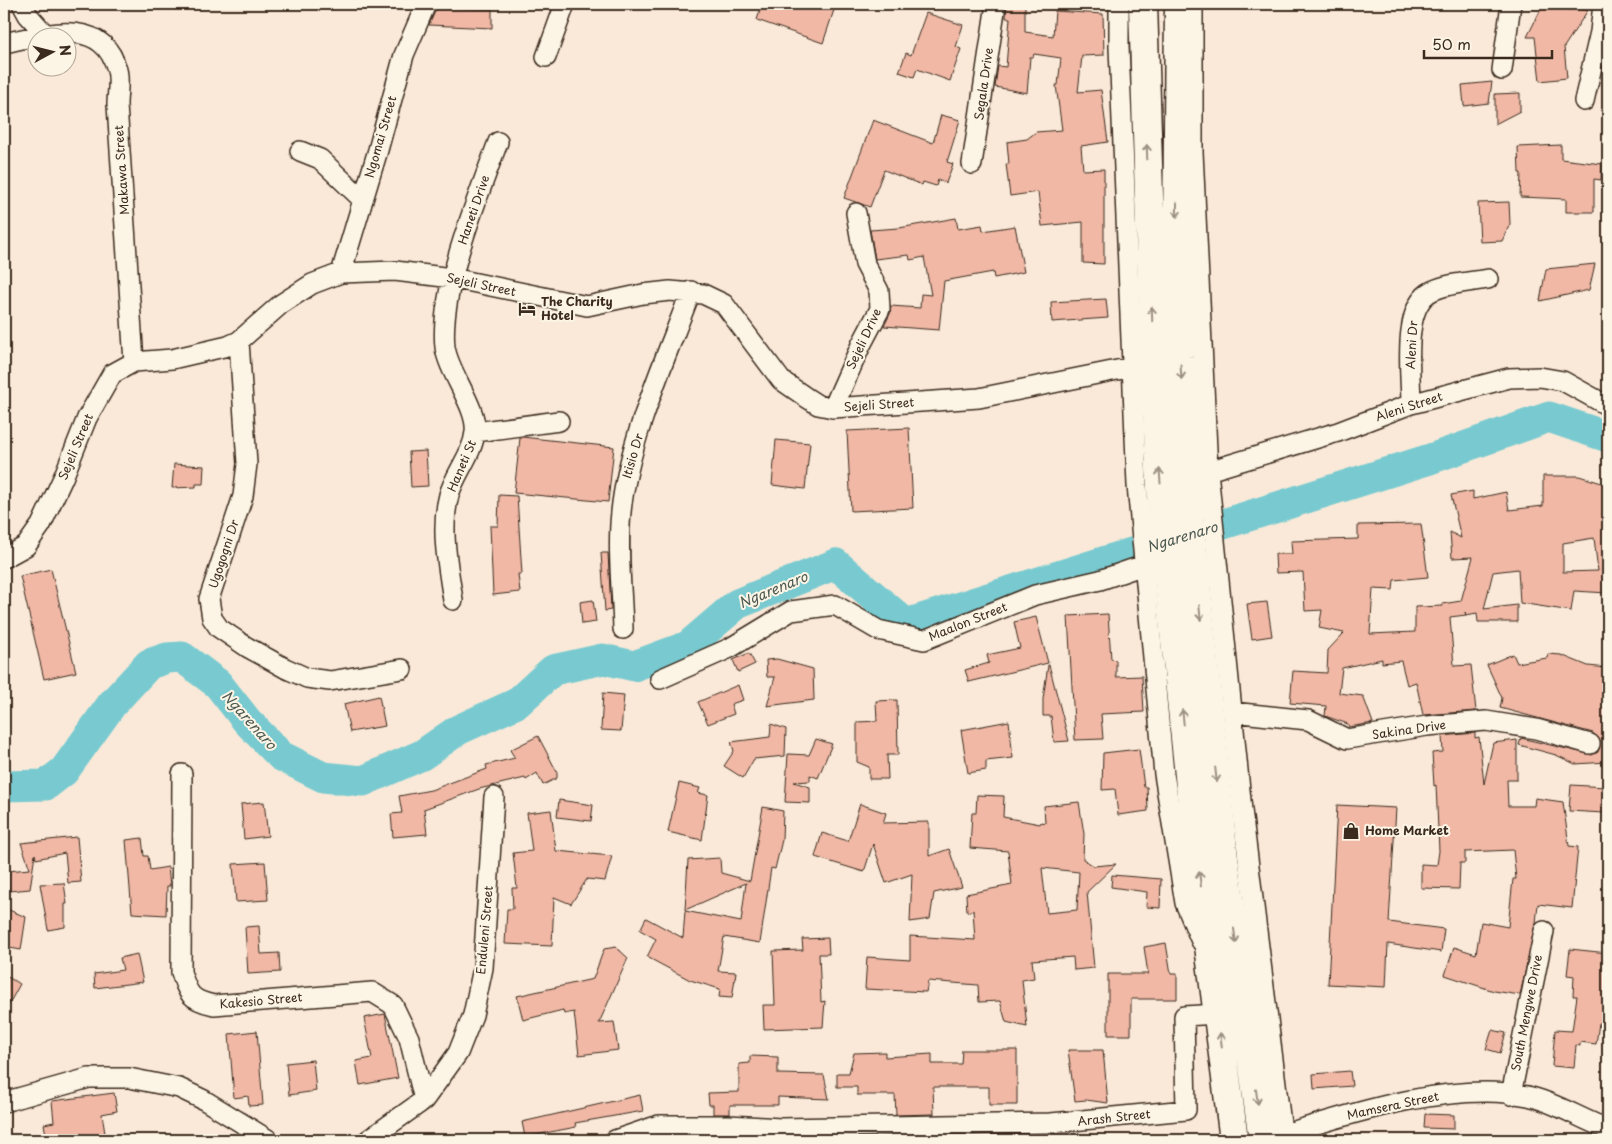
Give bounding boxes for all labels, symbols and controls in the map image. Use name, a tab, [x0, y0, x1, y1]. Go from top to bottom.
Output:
north arrow	[28, 28, 78, 78]
scale bar	[1424, 28, 1552, 60]
text: 50 m	[1432, 32, 1471, 55]
text: N	[54, 44, 76, 57]
street label: Segala Drive	[969, 46, 997, 121]
street label: Ngomai Street	[360, 93, 400, 180]
street label: Makawa Street	[109, 125, 133, 215]
one-way arrow	[1143, 144, 1152, 160]
street label: Haneti Drive	[453, 173, 493, 247]
one-way arrow	[1172, 202, 1182, 218]
street label: Sejeli Street	[445, 268, 518, 300]
place label: The Charity Hotel	[541, 292, 613, 324]
hotel icon: The Charity Hotel	[517, 299, 537, 319]
street label: Sejeli Drive	[841, 305, 885, 372]
one-way arrow	[1147, 306, 1157, 322]
street label: Aleni Dr	[1401, 320, 1421, 370]
one-way arrow	[1176, 364, 1186, 380]
street label: Aleni Street	[1373, 387, 1445, 425]
street label: Sejeli Street	[843, 393, 915, 415]
street label: Sejeli Street	[53, 410, 97, 483]
street label: Itisio Dr	[617, 431, 647, 480]
street label: Haneti St	[442, 437, 480, 494]
one-way arrow	[1155, 469, 1164, 485]
water label: Ngarenaro	[1144, 515, 1221, 557]
street label: Ugogogni Dr	[203, 516, 243, 591]
water label: Ngarenaro	[735, 565, 812, 613]
street label: Maalon Street	[926, 597, 1010, 645]
one-way arrow	[1195, 605, 1204, 621]
water label: Ngarenaro	[217, 686, 282, 755]
one-way arrow	[1178, 709, 1188, 725]
street label: Sakina Drive	[1371, 715, 1447, 743]
one-way arrow	[1211, 767, 1221, 783]
shop icon: Home Market	[1341, 821, 1361, 841]
place label: Home Market	[1365, 821, 1449, 839]
one-way arrow	[1195, 871, 1205, 887]
street label: Enduleni Street	[471, 885, 497, 975]
one-way arrow	[1230, 928, 1240, 944]
street label: South Mengwe Drive	[1506, 953, 1546, 1073]
street label: Kakesio Street	[219, 987, 303, 1013]
one-way arrow	[1216, 1032, 1226, 1048]
street label: Mamsera Street	[1345, 1086, 1440, 1124]
one-way arrow	[1252, 1089, 1262, 1105]
street label: Arash Street	[1076, 1104, 1151, 1130]

